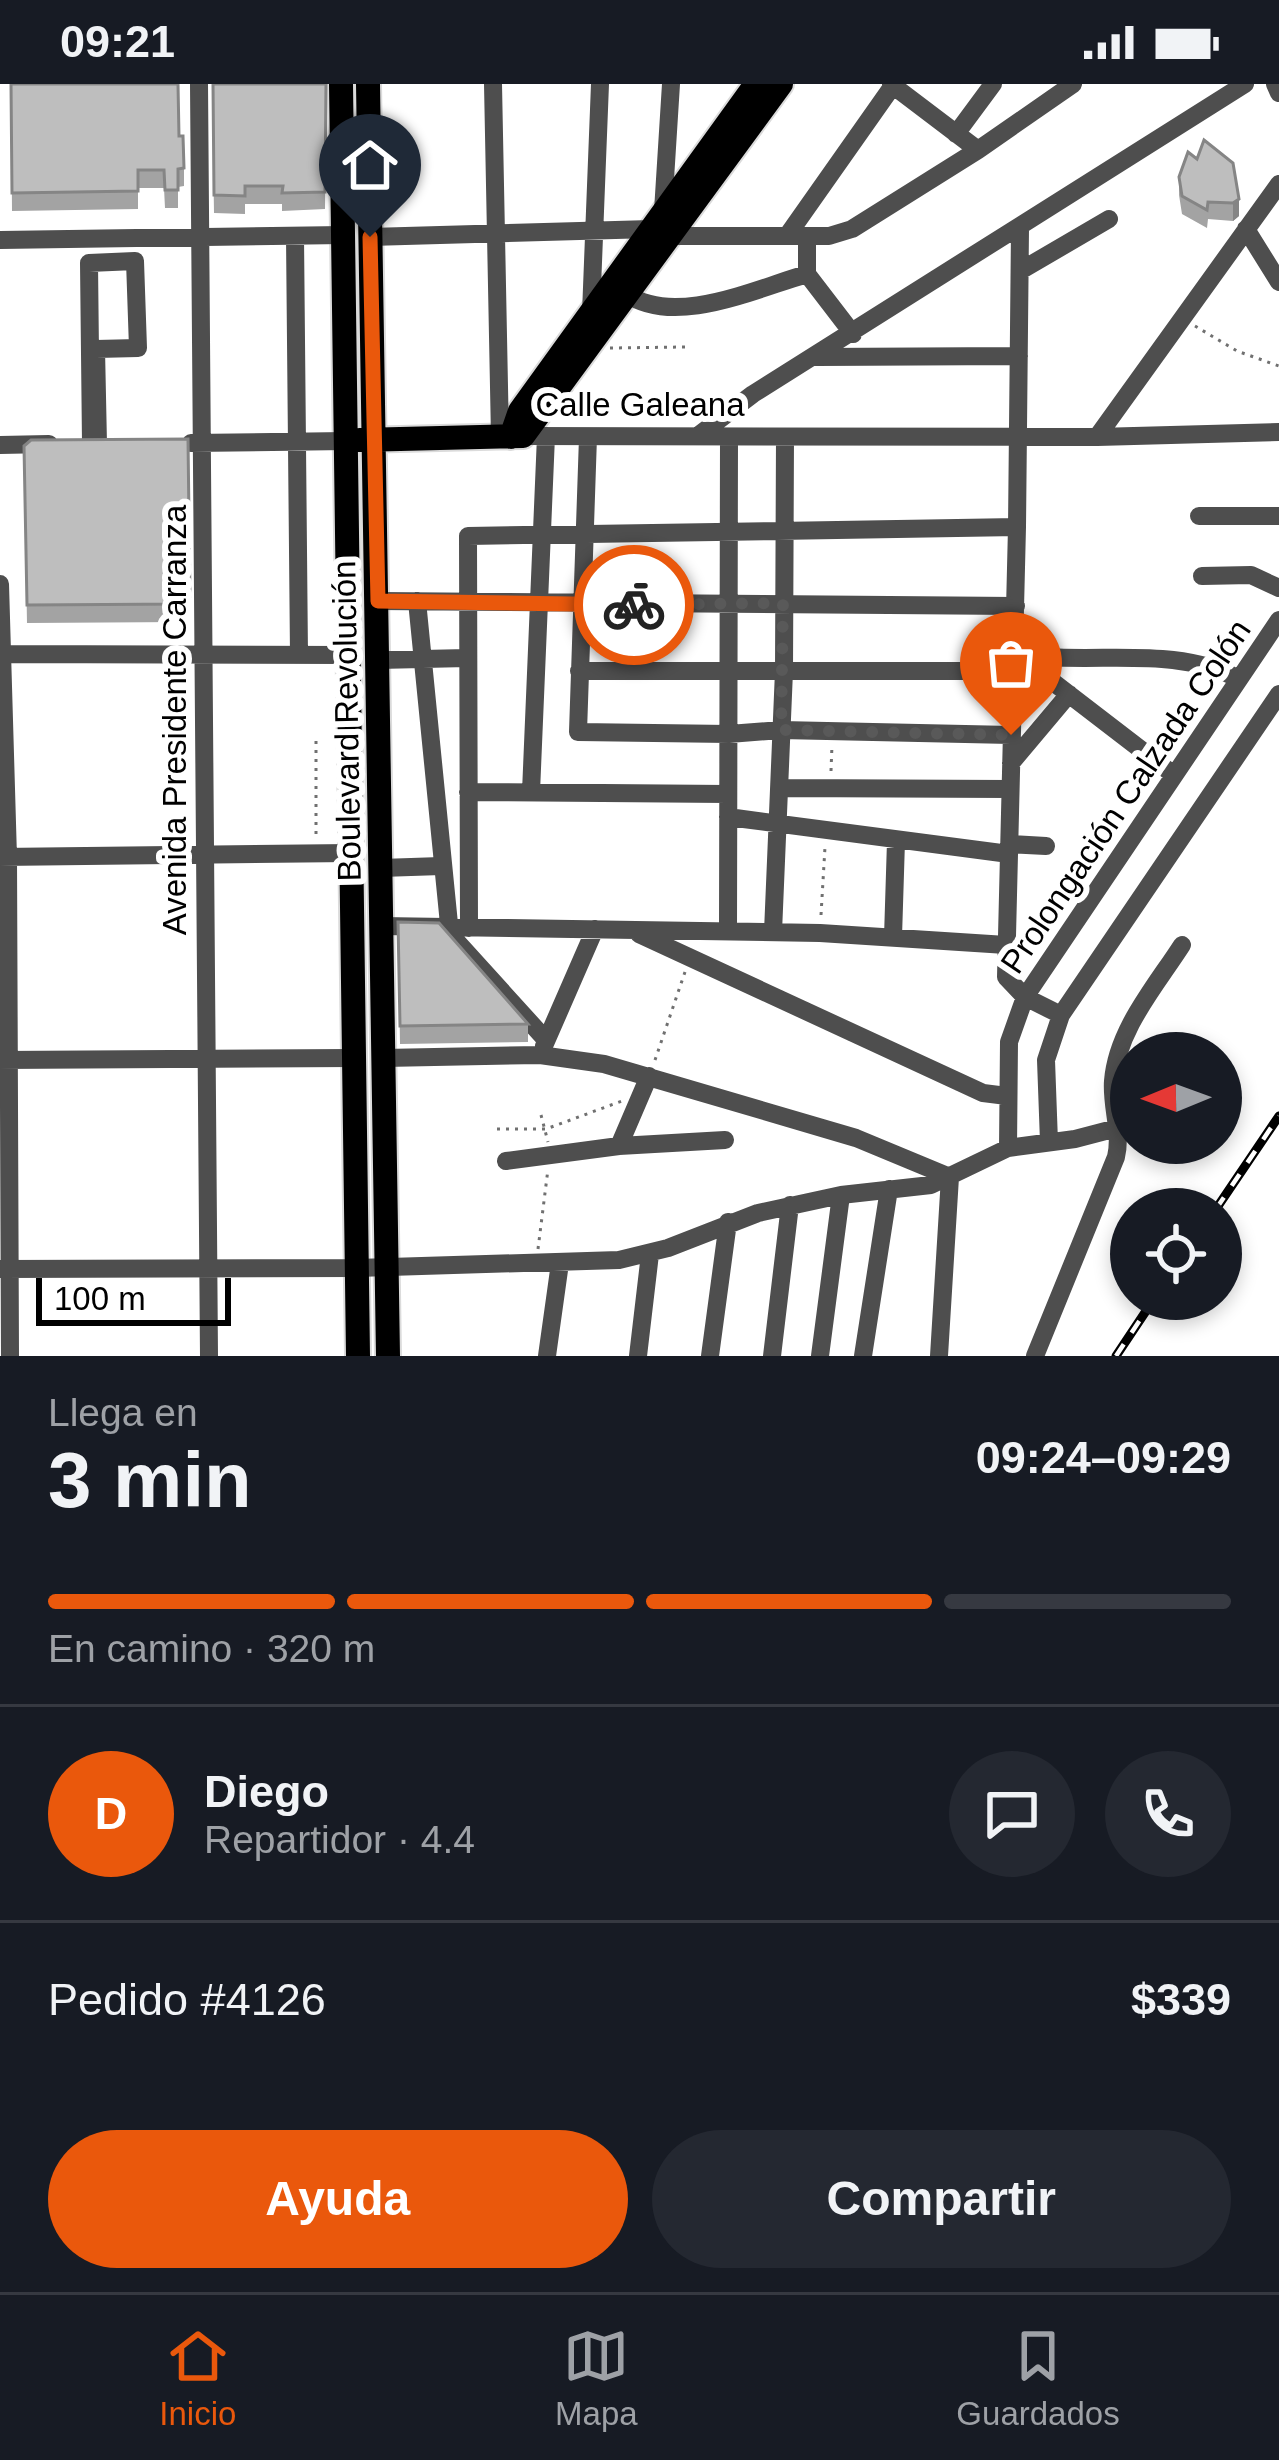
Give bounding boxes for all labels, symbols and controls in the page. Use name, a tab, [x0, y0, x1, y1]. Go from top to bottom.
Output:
text: 09:21	[60, 16, 175, 67]
pin	[319, 114, 421, 237]
icon: home	[337, 132, 403, 198]
street label: Calle Galeana	[535, 386, 745, 423]
street label: Avenida Presidente Carranza	[156, 504, 193, 935]
courier	[574, 545, 694, 665]
street label: Boulevard Revolución	[325, 560, 368, 882]
icon: bike	[601, 572, 667, 638]
pin	[960, 612, 1062, 735]
street label: Prolongación Calzada Colón	[993, 613, 1258, 980]
icon: bag	[978, 630, 1044, 696]
north arrow	[1110, 1032, 1242, 1164]
map controls	[1110, 1032, 1242, 1320]
button: locate	[1110, 1188, 1242, 1320]
scale bar	[36, 1272, 231, 1325]
text: 100 m	[54, 1280, 146, 1317]
text: Llega en	[48, 1391, 198, 1434]
text: 09:24–09:29	[976, 1432, 1231, 1483]
text: 3 min	[48, 1436, 252, 1524]
text: En camino · 320 m	[48, 1627, 375, 1670]
button: chat	[949, 1751, 1075, 1877]
button: phone	[1105, 1751, 1231, 1877]
text: Diego	[204, 1766, 329, 1817]
text: D	[95, 1788, 127, 1839]
text: Repartidor · 4.4	[204, 1818, 475, 1861]
text: Pedido #4126	[48, 1974, 326, 2025]
text: $339	[1131, 1974, 1231, 2025]
button: Ayuda	[48, 2130, 628, 2268]
button: Compartir	[652, 2130, 1231, 2268]
tab: Inicio	[159, 2323, 236, 2433]
tab: Mapa	[555, 2323, 638, 2433]
tab: Guardados	[956, 2323, 1120, 2433]

